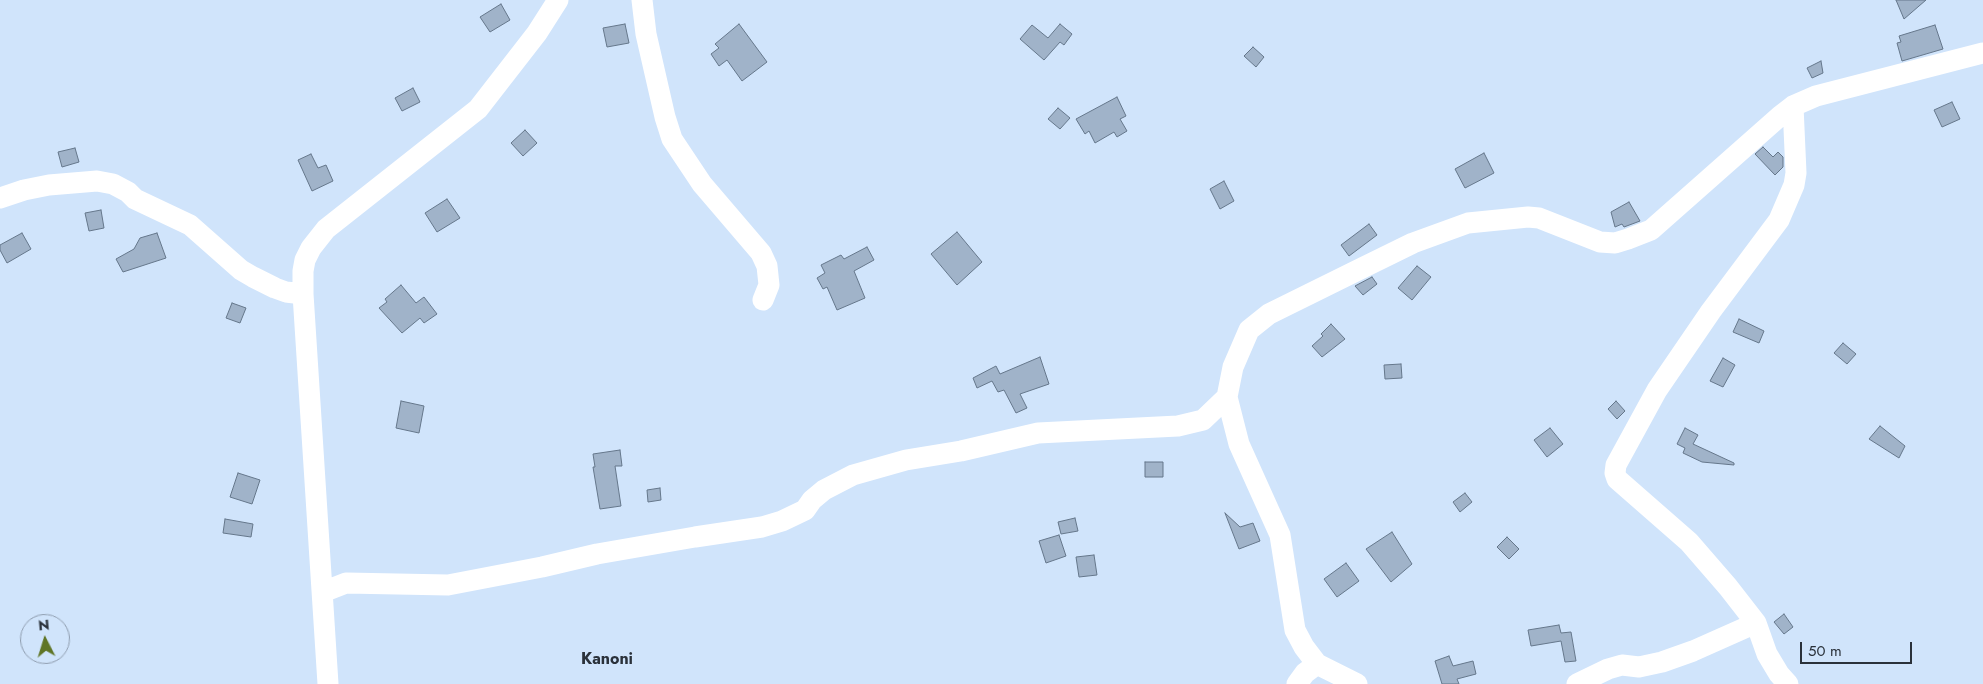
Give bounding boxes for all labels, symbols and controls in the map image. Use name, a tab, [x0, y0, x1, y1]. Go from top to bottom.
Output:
north arrow	[20, 614, 70, 664]
text: N	[37, 615, 50, 636]
scale bar	[1803, 632, 1916, 664]
text: 50 m	[1808, 640, 1842, 662]
district label: Kanoni	[581, 650, 633, 670]

